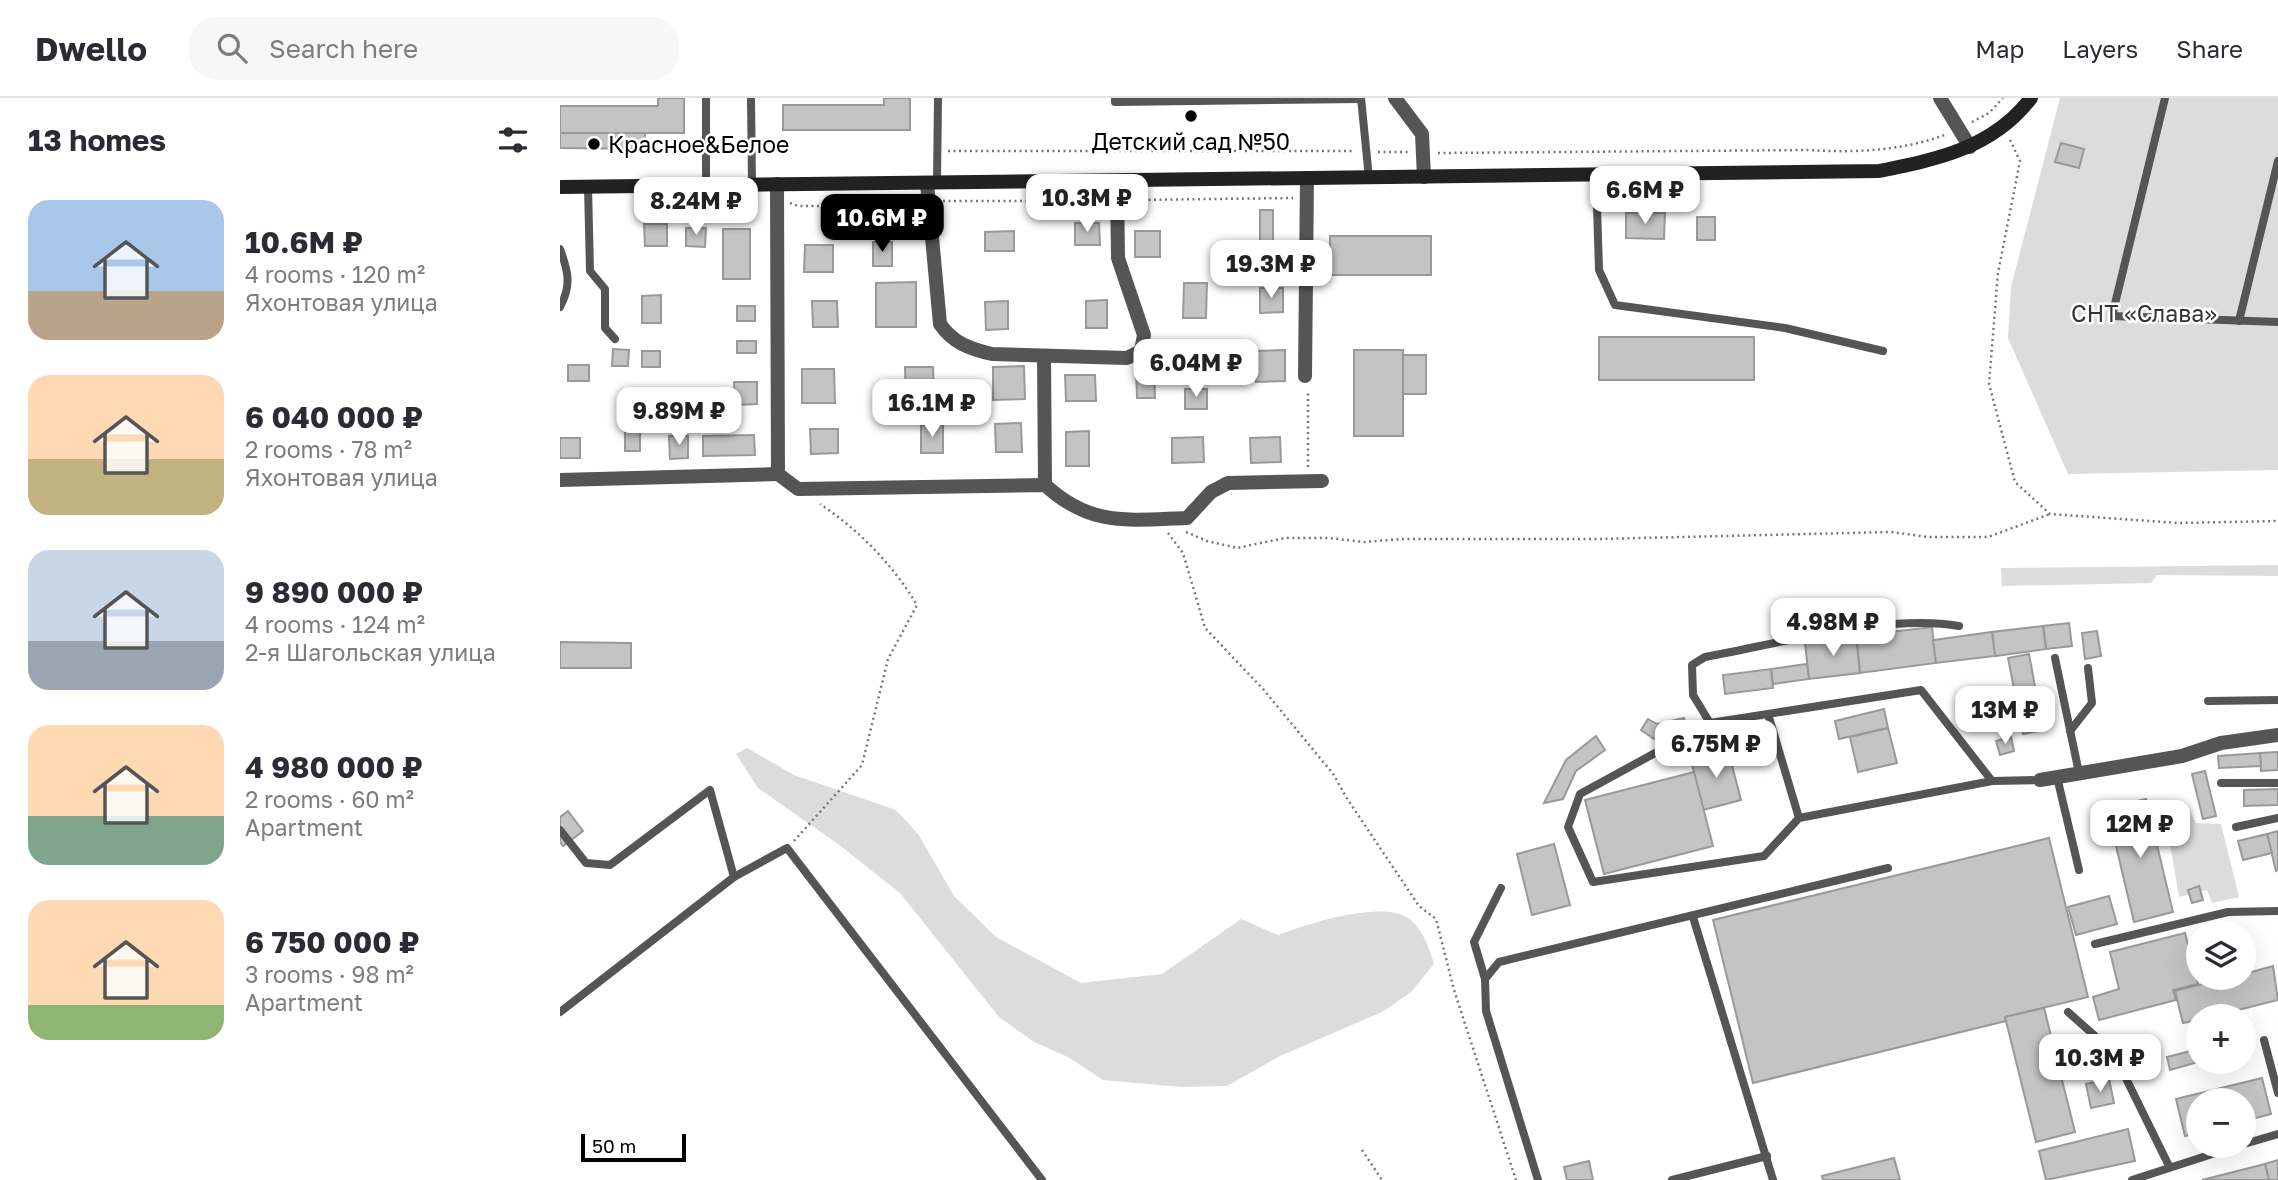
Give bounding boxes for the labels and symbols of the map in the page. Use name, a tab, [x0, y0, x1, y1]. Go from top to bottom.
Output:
marker: Детский сад №50	[1183, 108, 1199, 124]
place label: Детский сад №50	[1092, 127, 1290, 155]
place label: Красное&Белое	[608, 130, 789, 158]
marker: Красное&Белое	[586, 136, 602, 152]
pin: 6.6M ₽	[1588, 166, 1702, 226]
pin: 10.3M ₽	[1022, 174, 1152, 234]
pin: 8.24M ₽	[631, 178, 761, 237]
pin: 10.6M ₽	[817, 194, 947, 254]
pin: 19.3M ₽	[1206, 240, 1336, 300]
park label: СНТ «Слава»	[2071, 299, 2217, 327]
pin: 6.04M ₽	[1131, 340, 1261, 399]
pin: 16.1M ₽	[867, 380, 997, 439]
pin: 9.89M ₽	[614, 388, 744, 447]
pin: 4.98M ₽	[1768, 598, 1898, 658]
pin: 13M ₽	[1956, 686, 2054, 746]
pin: 6.75M ₽	[1651, 720, 1781, 780]
pin: 12M ₽	[2091, 800, 2189, 860]
pin: 10.3M ₽	[2035, 1034, 2165, 1094]
scale bar	[581, 1131, 686, 1163]

